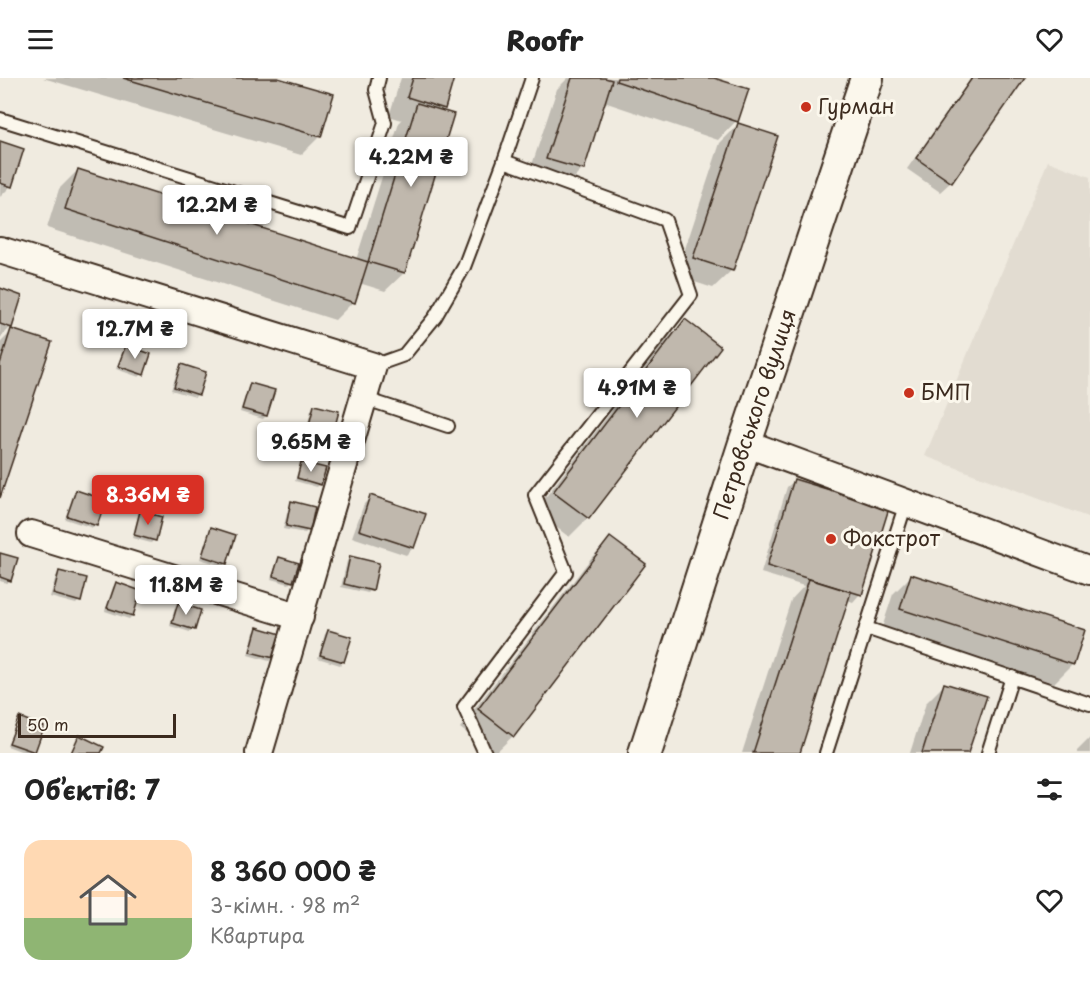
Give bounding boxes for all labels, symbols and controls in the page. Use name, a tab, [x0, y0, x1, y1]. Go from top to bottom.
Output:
text: Roofr	[506, 19, 584, 60]
icon: menu	[24, 23, 57, 56]
icon: heart	[1033, 23, 1066, 56]
place label: Гурман	[818, 89, 895, 121]
marker: Гурман	[799, 100, 813, 114]
pin: 4.22M ₴	[356, 137, 466, 188]
text: 4.22M ₴	[369, 141, 453, 171]
pin: 12.2M ₴	[162, 185, 272, 236]
text: 12.2M ₴	[176, 189, 258, 219]
street label: Петровського вулиця	[703, 304, 803, 523]
pin: 12.7M ₴	[80, 309, 190, 360]
text: 12.7M ₴	[96, 313, 174, 343]
pin: 4.91M ₴	[582, 368, 692, 419]
text: 4.91M ₴	[598, 372, 676, 402]
place label: БМП	[921, 375, 971, 407]
marker: БМП	[902, 386, 916, 400]
pin: 9.65M ₴	[256, 422, 366, 473]
text: 9.65M ₴	[271, 426, 351, 456]
pin: 8.36M ₴	[93, 475, 203, 526]
text: 8.36M ₴	[106, 479, 190, 509]
place label: Фокстрот	[843, 521, 941, 553]
marker: Фокстрот	[824, 532, 838, 546]
pin: 11.8M ₴	[131, 565, 241, 616]
text: 11.8M ₴	[149, 569, 223, 599]
scale bar	[18, 711, 176, 738]
text: 50 m	[27, 712, 68, 736]
text: Об’єктів: 7	[24, 770, 160, 809]
icon: filters	[1033, 773, 1066, 806]
text: 8 360 000 ₴	[210, 851, 376, 890]
icon: home	[72, 864, 144, 936]
icon: heart	[1033, 884, 1066, 917]
text: 3-кімн. · 98 m²	[210, 890, 360, 920]
text: Квартира	[210, 920, 304, 950]

